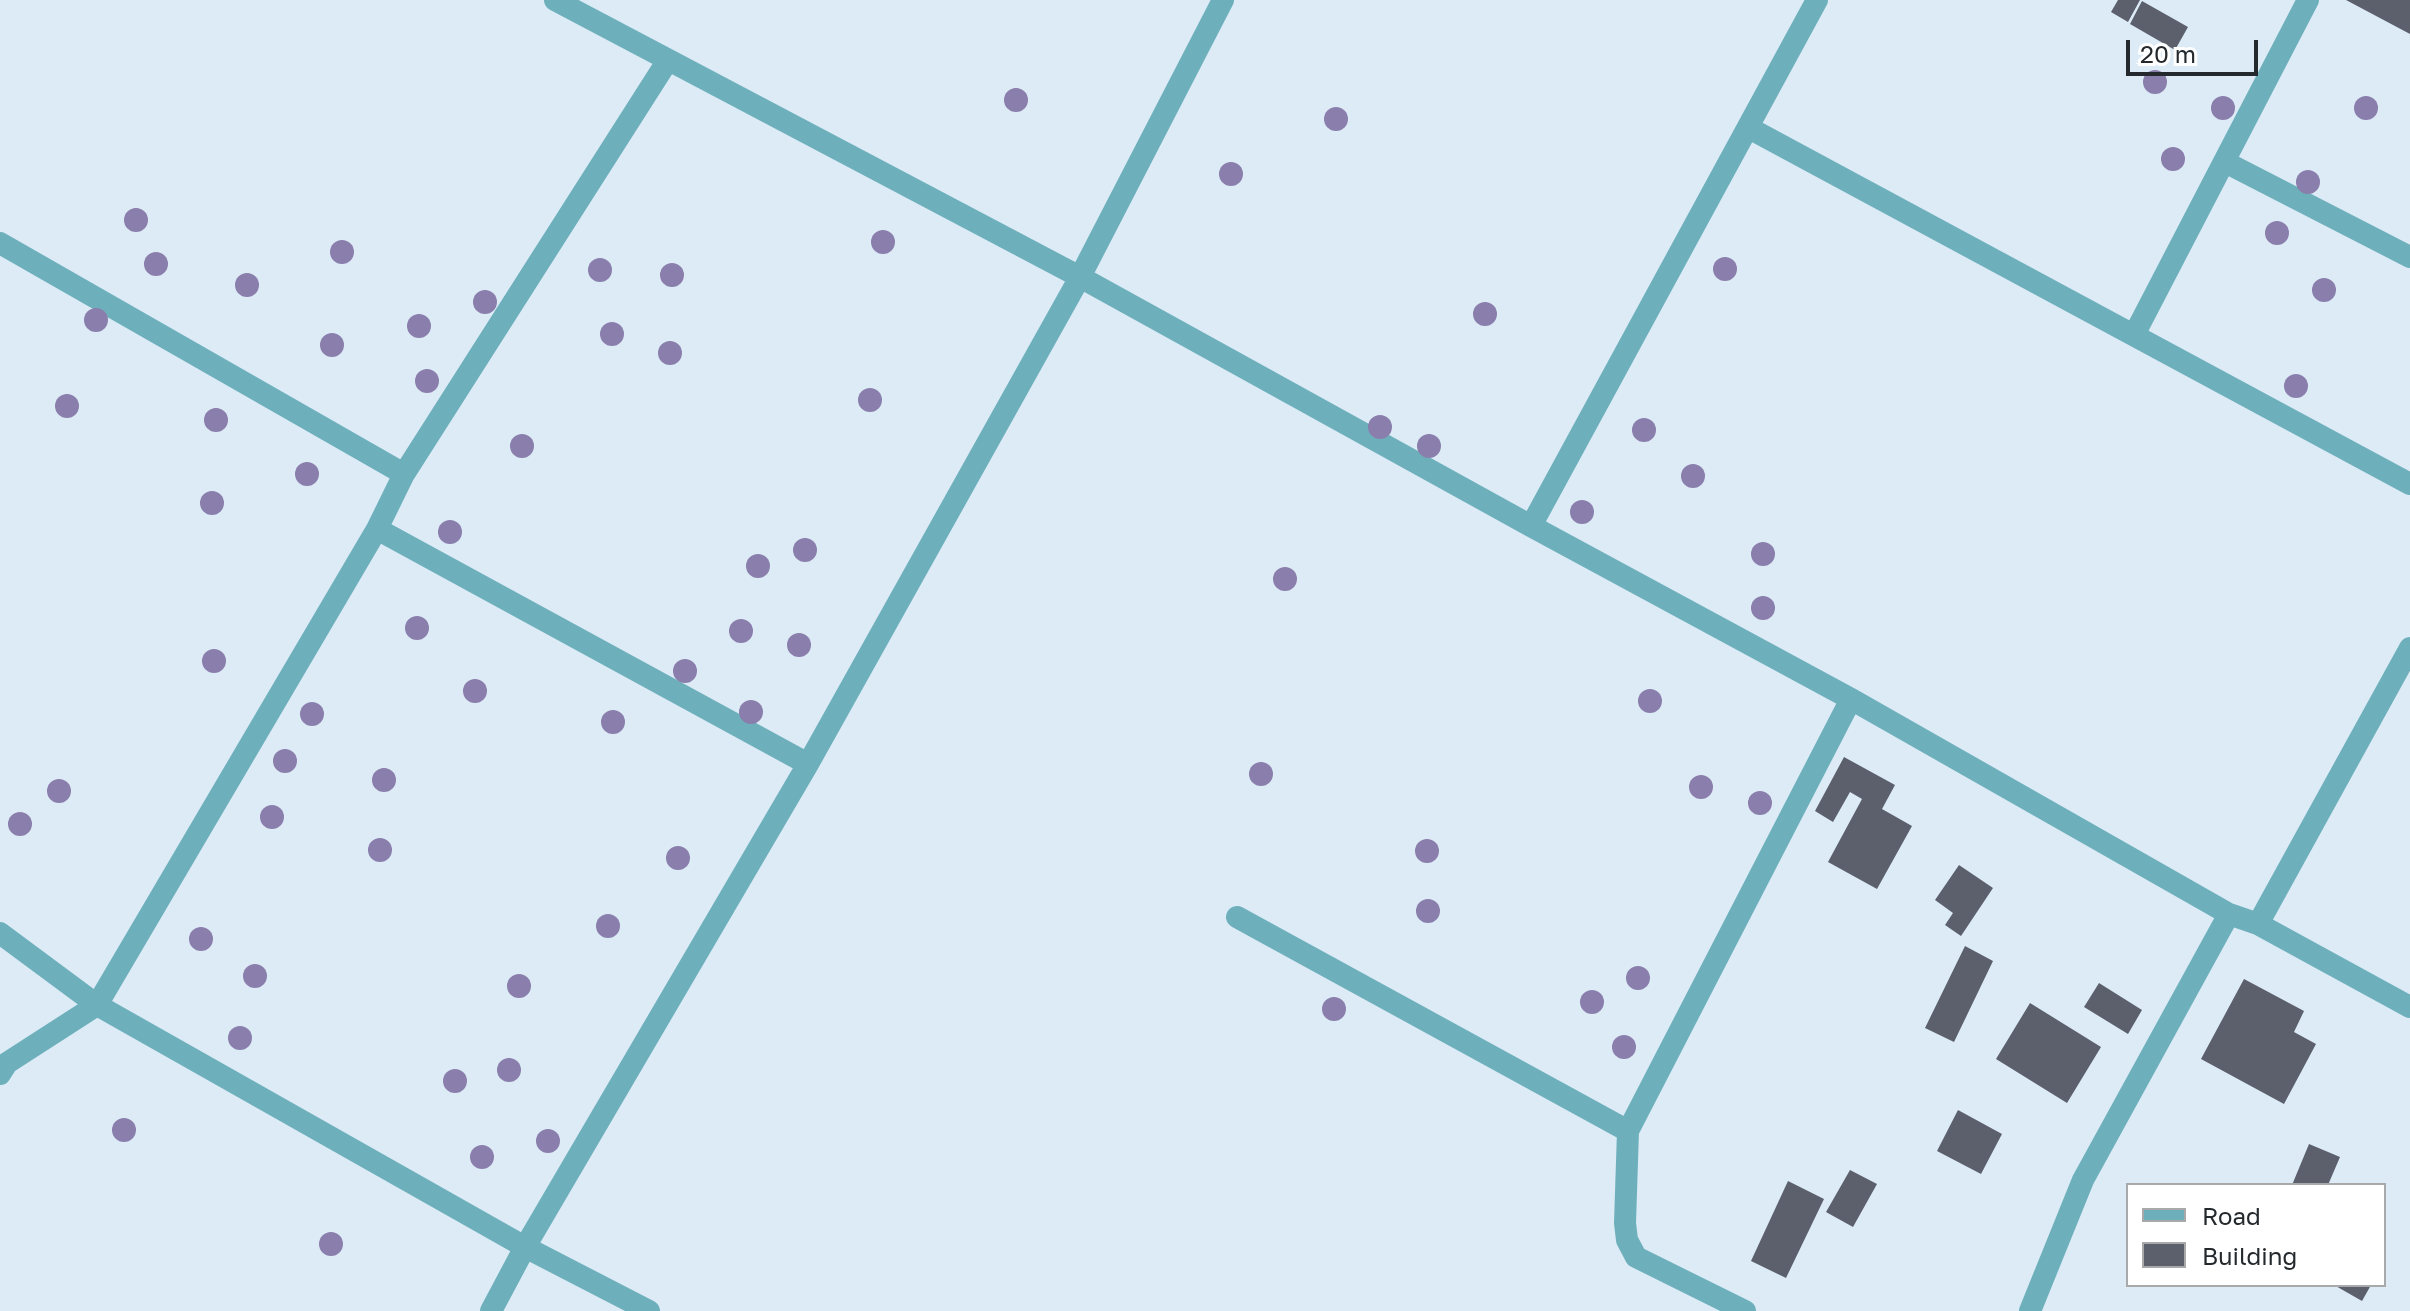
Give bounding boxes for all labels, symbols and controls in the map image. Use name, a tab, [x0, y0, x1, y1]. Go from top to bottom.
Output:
scale bar	[2130, 24, 2262, 74]
text: 20 m	[2140, 39, 2196, 68]
legend	[2126, 1183, 2386, 1287]
text: Road	[2202, 1201, 2261, 1230]
text: Building	[2202, 1241, 2297, 1270]

